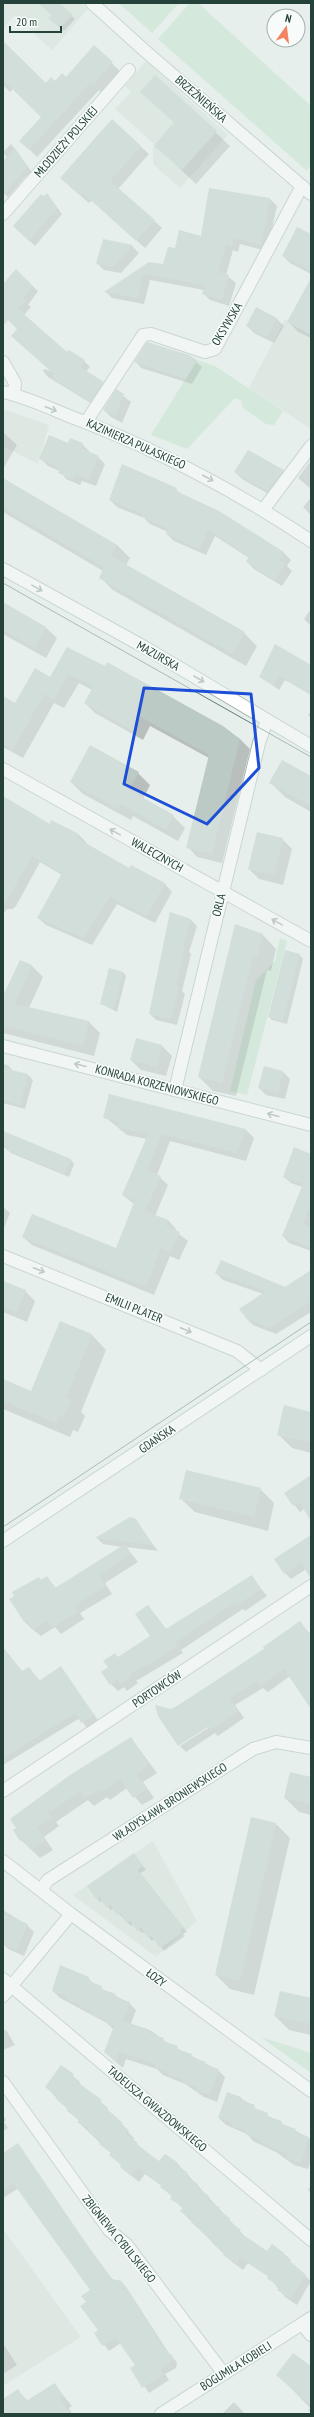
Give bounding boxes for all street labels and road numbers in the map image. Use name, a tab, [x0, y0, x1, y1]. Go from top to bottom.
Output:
street label: BRZEŹNIEŃSKA	[172, 72, 231, 126]
street label: MŁODZIEŻY POLSKIEJ	[31, 103, 101, 180]
street label: OKSYWSKA	[208, 299, 245, 348]
street label: KAZIMIERZA PUŁASKIEGO	[84, 415, 189, 472]
street label: MAZURSKA	[134, 637, 183, 674]
street label: WALECZNYCH	[128, 834, 186, 875]
street label: ORLA	[208, 892, 229, 918]
street label: KONRADA KORZENIOWSKIEGO	[94, 1061, 221, 1108]
street label: EMILII PLATER	[103, 1289, 165, 1326]
street label: GDAŃSKA	[136, 1421, 178, 1456]
street label: PORTOWCÓW	[129, 1667, 184, 1710]
street label: WŁADYSŁAWA BRONIEWSKIEGO	[110, 1759, 230, 1844]
street label: ŁOZY	[143, 1965, 170, 1990]
street label: TADEUSZA GWIAZDOWSKIEGO	[104, 2062, 211, 2155]
street label: ZBIGNIEWA CYBULSKIEGO	[79, 2192, 160, 2286]
street label: BOGUMIŁA KOBIELI	[197, 2338, 274, 2394]

